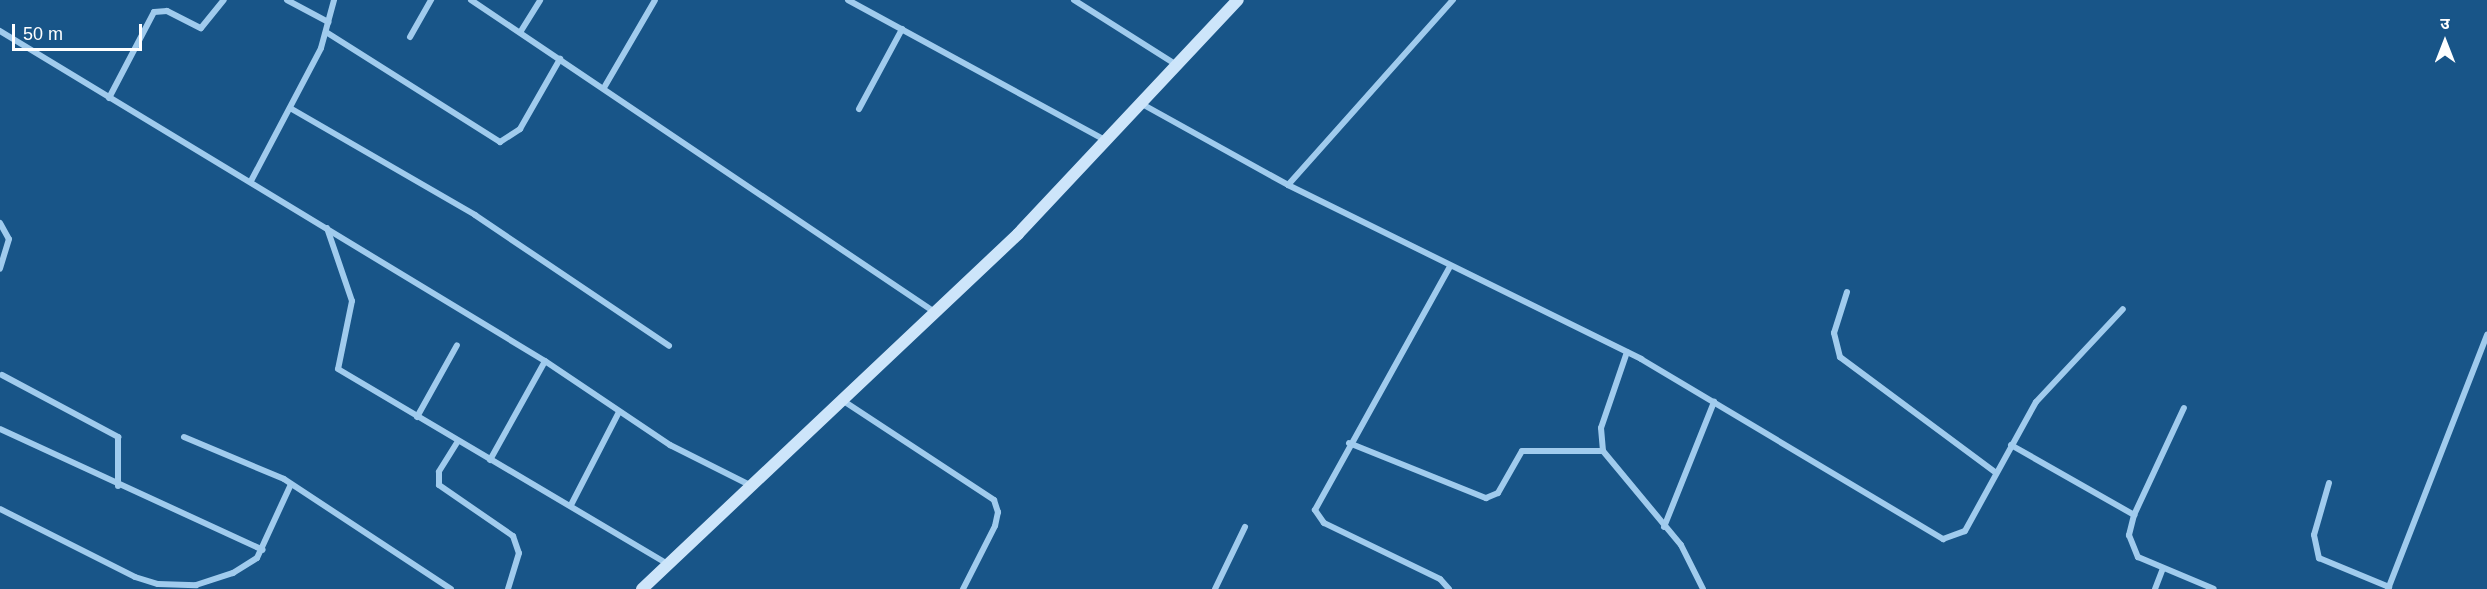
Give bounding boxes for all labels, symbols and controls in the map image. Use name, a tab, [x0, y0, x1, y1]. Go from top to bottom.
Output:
scale bar	[15, 12, 146, 50]
north arrow	[2415, 12, 2475, 72]
text: उ	[2440, 15, 2450, 32]
text: 50 m	[23, 24, 63, 44]

